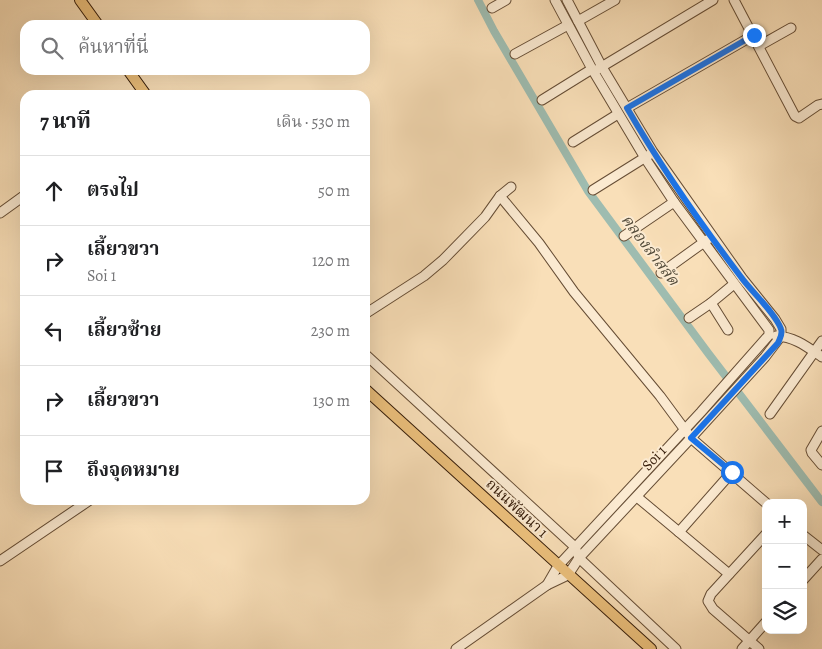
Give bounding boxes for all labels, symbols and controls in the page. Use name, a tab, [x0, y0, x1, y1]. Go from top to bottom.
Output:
search box	[20, 20, 370, 75]
route end	[743, 24, 766, 47]
icon: search	[38, 34, 66, 62]
text: ค้นหาที่นี่	[78, 34, 149, 60]
text: 7 นาที	[40, 107, 91, 135]
text: เดิน · 530 m	[276, 111, 350, 133]
icon: ahead	[40, 177, 68, 205]
text: ตรงไป	[87, 177, 139, 203]
text: 50 m	[318, 180, 350, 202]
water label: คลองลำสลัด	[616, 210, 685, 291]
text: เลี้ยวขวา	[87, 236, 159, 262]
icon: right	[40, 247, 68, 275]
text: 120 m	[312, 250, 350, 272]
text: Soi 1	[87, 265, 116, 287]
icon: left	[40, 317, 68, 345]
text: เลี้ยวซ้าย	[87, 317, 161, 343]
text: 230 m	[311, 320, 350, 342]
icon: right	[40, 387, 68, 415]
text: เลี้ยวขวา	[87, 387, 159, 413]
text: 130 m	[313, 390, 350, 412]
street label: Soi 1	[637, 441, 671, 475]
icon: arrive	[40, 457, 68, 485]
text: ถึงจุดหมาย	[87, 457, 180, 483]
route start	[721, 461, 744, 484]
street label: ถนนพัฒนา 1	[482, 474, 552, 542]
map controls	[762, 499, 807, 634]
button: +	[762, 499, 807, 544]
button: −	[762, 544, 807, 589]
button: layers	[762, 589, 807, 634]

